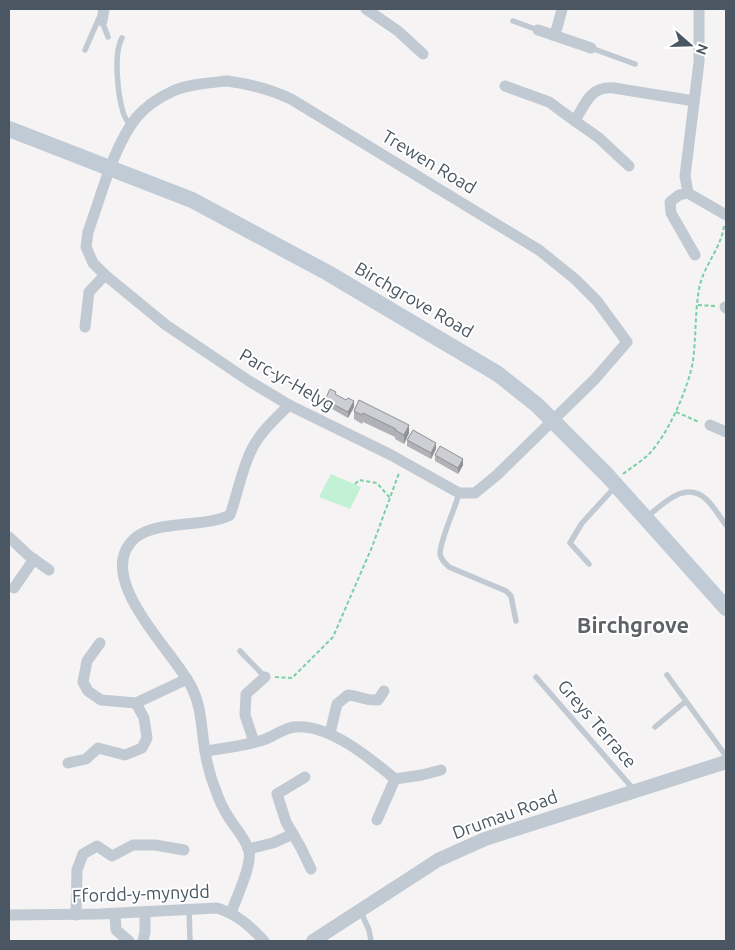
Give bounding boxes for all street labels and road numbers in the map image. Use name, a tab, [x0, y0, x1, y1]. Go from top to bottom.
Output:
street label: Trewen Road	[379, 125, 480, 197]
street label: Birchgrove Road	[352, 257, 477, 341]
street label: Parc-yr-Helyg	[236, 344, 339, 414]
street label: Greys Terrace	[554, 675, 641, 771]
street label: Drumau Road	[449, 786, 560, 842]
street label: Ffordd-y-mynydd	[72, 881, 210, 905]

